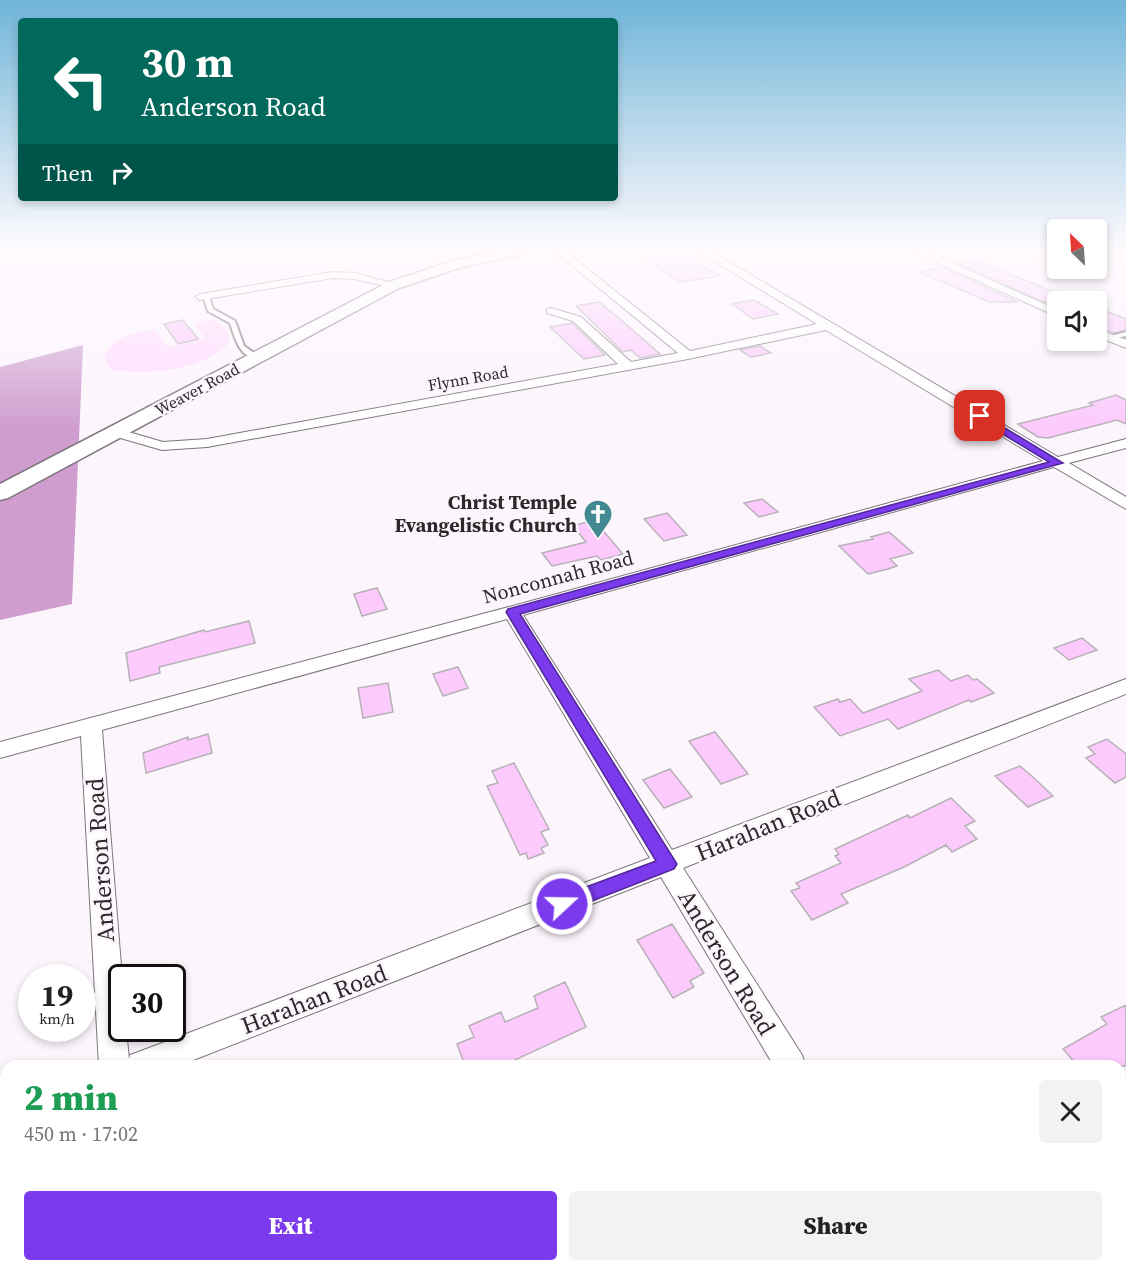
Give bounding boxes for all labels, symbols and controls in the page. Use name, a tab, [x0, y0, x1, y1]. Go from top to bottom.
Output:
text: 30 m	[141, 33, 234, 91]
icon: left	[42, 42, 120, 120]
text: Anderson Road	[141, 88, 326, 125]
icon: right	[105, 156, 138, 189]
text: Then	[42, 158, 93, 188]
north arrow	[1047, 219, 1107, 279]
map controls	[1047, 219, 1107, 351]
button: sound	[1047, 291, 1107, 351]
street label: Weaver Road	[151, 358, 243, 420]
street label: Flynn Road	[426, 360, 510, 396]
pin	[954, 390, 1005, 441]
icon: arrive	[963, 399, 996, 432]
place label: Christ Temple Evangelistic Church	[394, 488, 577, 539]
church icon: Christ Temple Evangelistic Church	[582, 498, 614, 540]
street label: Nonconnah Road	[480, 543, 637, 611]
street label: Anderson Road	[78, 776, 122, 943]
street label: Harahan Road	[691, 781, 846, 869]
position arrow	[530, 872, 594, 936]
street label: Anderson Road	[671, 883, 784, 1041]
street label: Harahan Road	[236, 956, 392, 1042]
speed limit sign: 30	[108, 964, 186, 1042]
text: 19	[41, 975, 73, 1016]
text: km/h	[39, 1008, 75, 1029]
text: 2 min	[24, 1073, 118, 1122]
button: close	[1039, 1080, 1102, 1143]
text: 450 m · 17:02	[24, 1120, 138, 1148]
button: Exit	[24, 1191, 557, 1260]
button: Share	[569, 1191, 1102, 1260]

